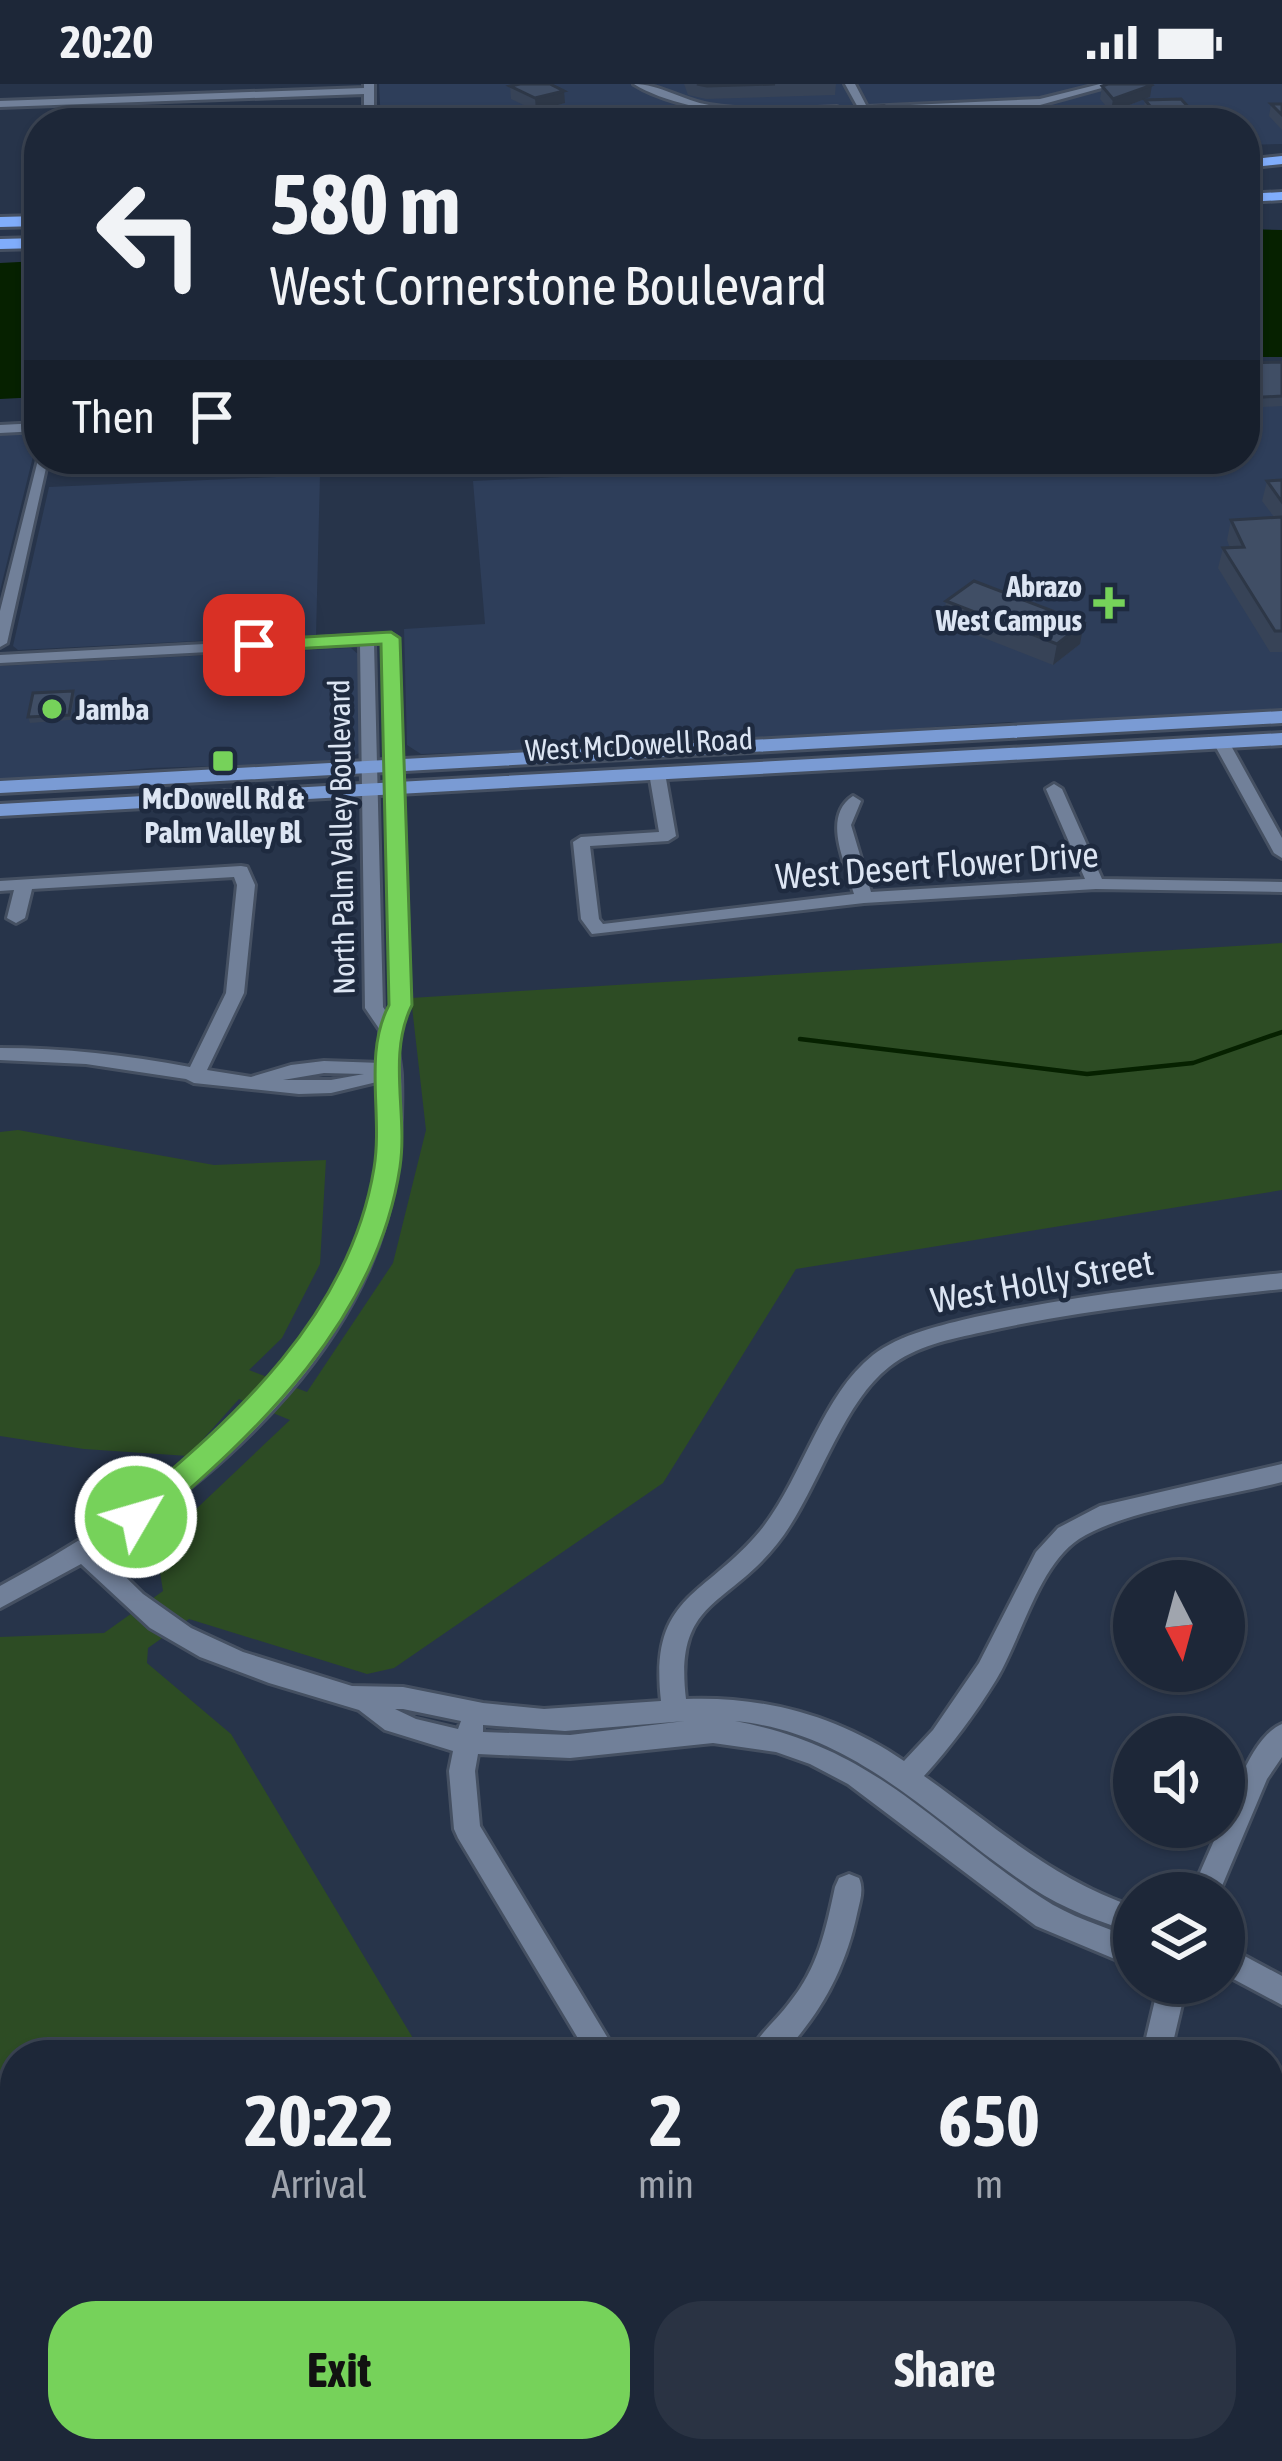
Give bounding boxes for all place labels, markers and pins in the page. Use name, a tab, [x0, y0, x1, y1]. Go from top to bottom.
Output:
place label: Abrazo West Campus	[935, 569, 1082, 637]
marker: Abrazo West Campus	[1093, 587, 1125, 619]
pin	[203, 594, 305, 696]
place label: Jamba	[75, 692, 149, 726]
marker: Jamba	[39, 696, 65, 722]
marker: McDowell Rd & Palm Valley Bl	[210, 748, 236, 774]
place label: McDowell Rd & Palm Valley Bl	[142, 781, 304, 849]

